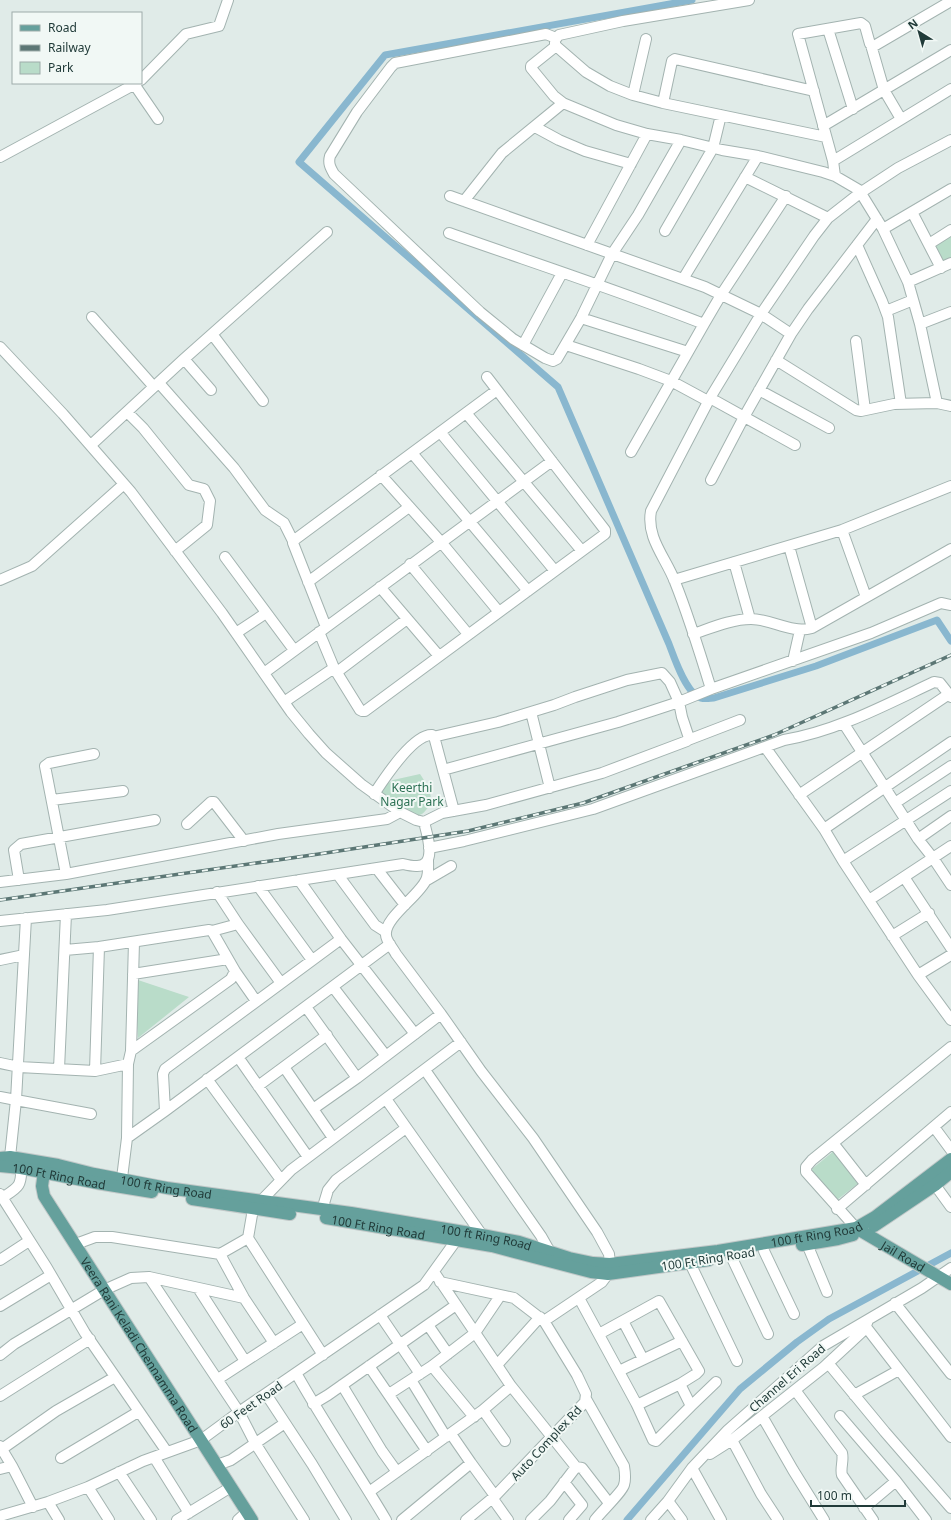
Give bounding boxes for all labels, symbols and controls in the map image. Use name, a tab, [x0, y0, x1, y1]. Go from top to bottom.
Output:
legend	[12, 12, 142, 84]
north arrow	[899, 12, 939, 52]
text: N	[905, 15, 921, 32]
text: Road	[48, 19, 77, 36]
text: Railway	[48, 39, 92, 56]
text: Park	[48, 59, 74, 76]
park label: Keerthi Nagar Park	[380, 779, 444, 810]
street label: 100 Ft Ring Road	[12, 1159, 107, 1193]
street label: 100 ft Ring Road	[119, 1171, 213, 1203]
street label: 100 Ft Ring Road	[330, 1211, 426, 1243]
street label: 100 ft Ring Road	[769, 1217, 866, 1251]
street label: 100 ft Ring Road	[439, 1220, 534, 1254]
street label: Jail Road	[877, 1236, 928, 1275]
street label: 100 Ft Ring Road	[660, 1243, 756, 1275]
street label: Veera Rani Keladi Chennamma Road	[77, 1254, 202, 1436]
street label: Channel Eri Road	[745, 1340, 829, 1416]
street label: 60 Feet Road	[216, 1377, 286, 1433]
street label: Auto Complex Rd	[507, 1402, 585, 1484]
scale bar	[811, 1482, 905, 1508]
text: 100 m	[817, 1487, 852, 1504]

